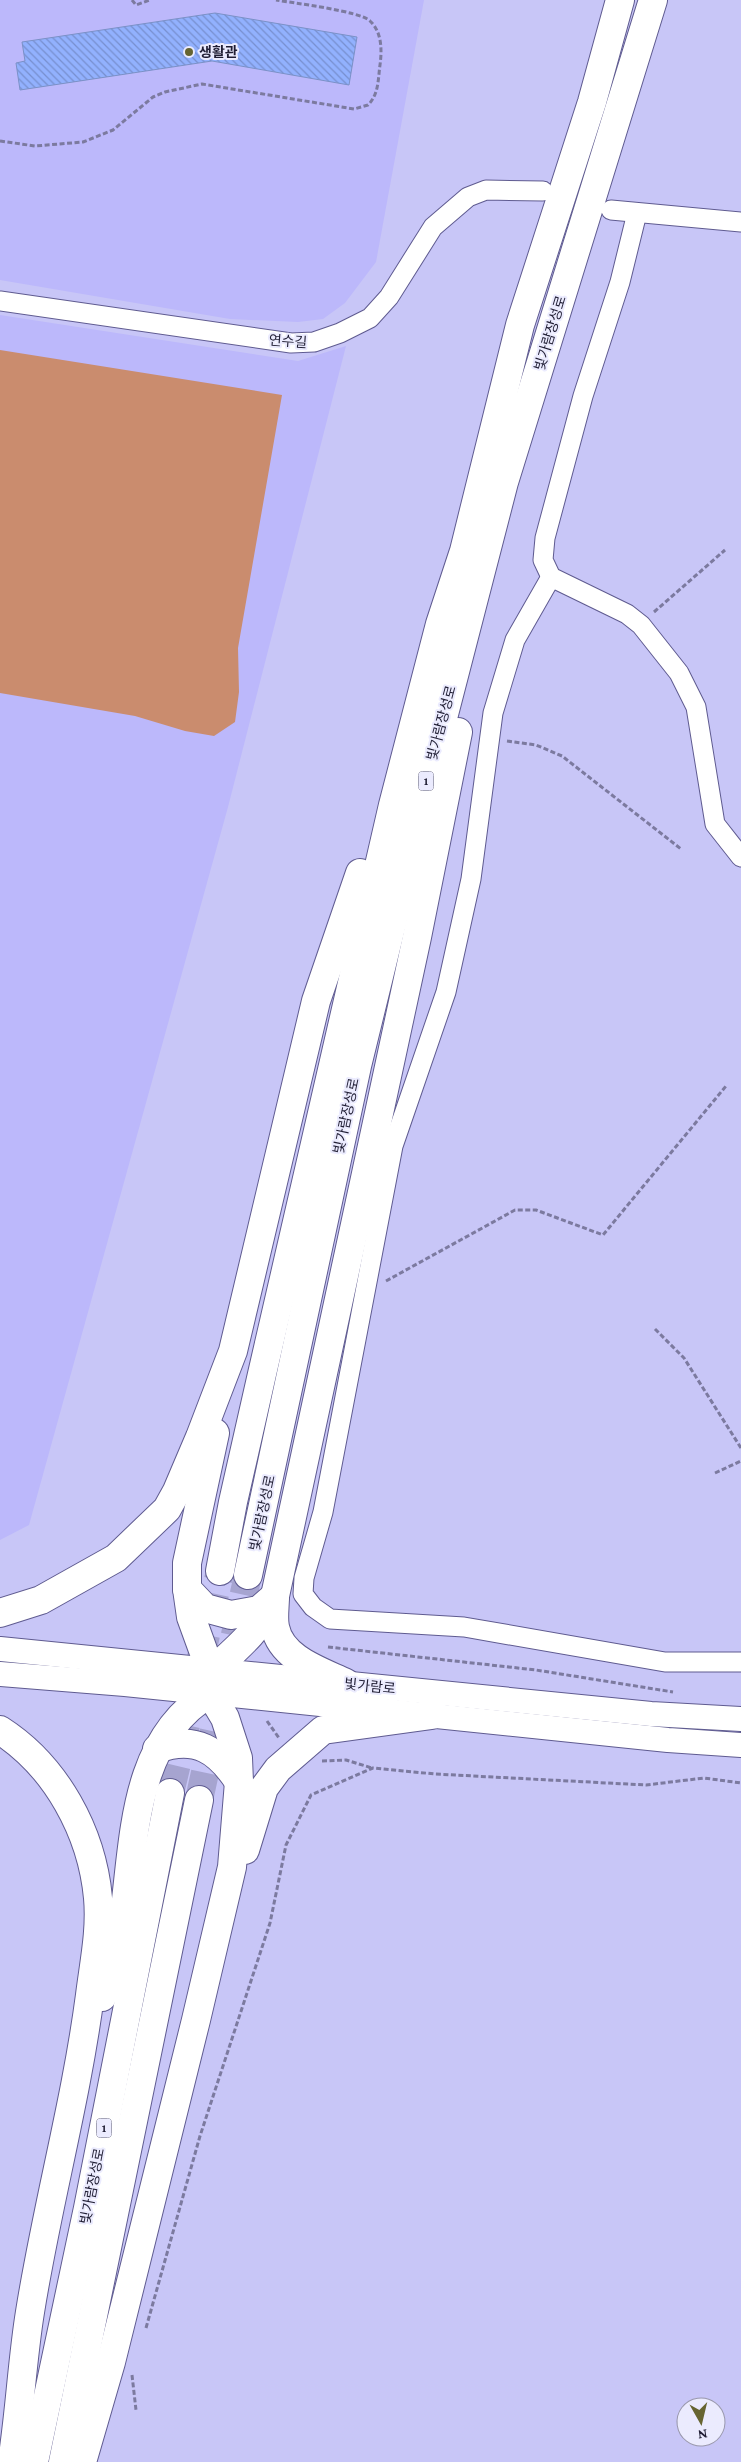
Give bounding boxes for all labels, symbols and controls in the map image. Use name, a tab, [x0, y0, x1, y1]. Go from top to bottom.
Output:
place label: 생활관	[199, 44, 238, 60]
marker: 생활관	[183, 46, 195, 58]
street label: 빛가람장성로	[531, 294, 569, 372]
street label: 연수길	[268, 332, 308, 350]
street label: 빛가람장성로	[423, 683, 459, 762]
road number: 1	[418, 771, 434, 790]
street label: 빛가람장성로	[330, 1076, 362, 1155]
street label: 빛가람장성로	[246, 1473, 278, 1552]
street label: 빛가람로	[344, 1675, 397, 1697]
road number: 1	[96, 2118, 112, 2138]
street label: 빛가람장성로	[77, 2146, 107, 2225]
north arrow	[676, 2397, 726, 2447]
text: N	[697, 2426, 709, 2444]

